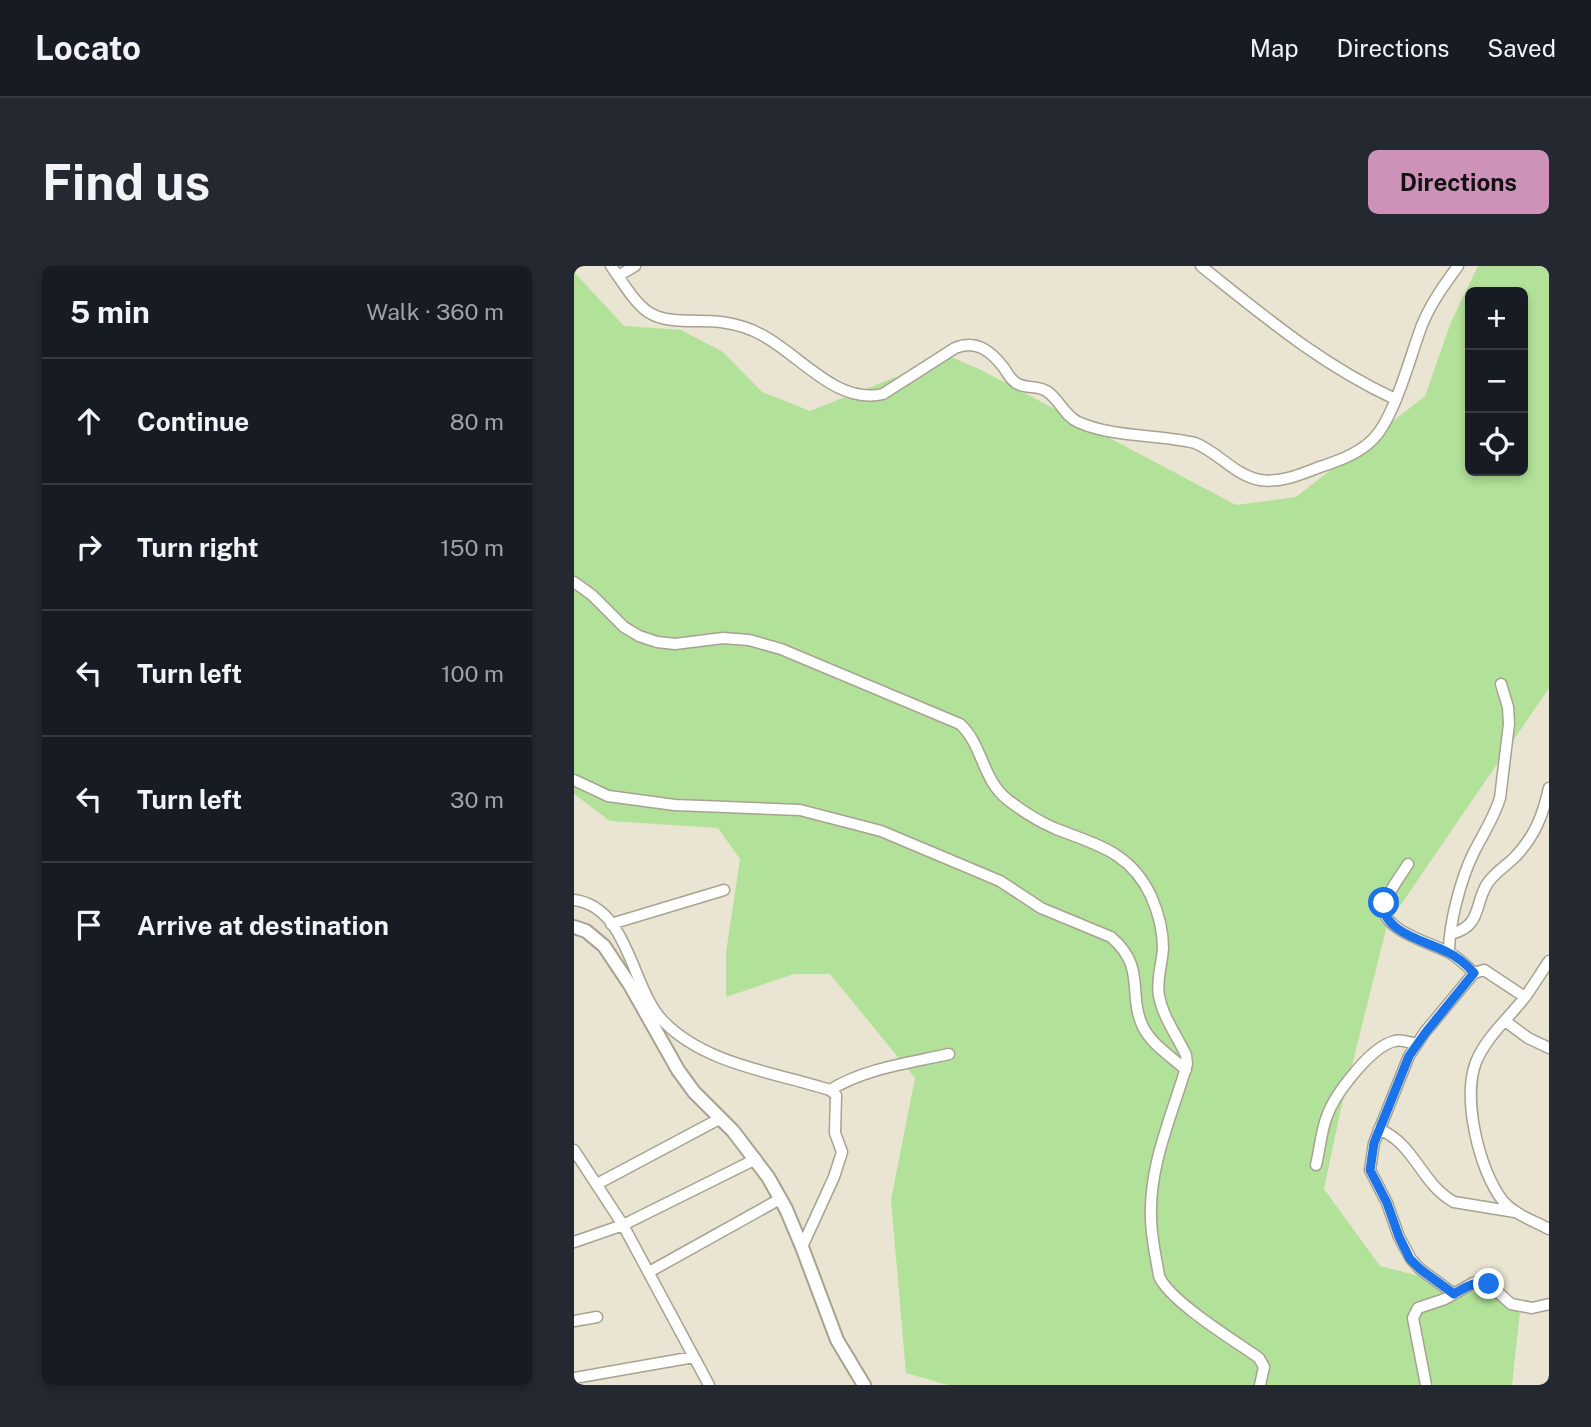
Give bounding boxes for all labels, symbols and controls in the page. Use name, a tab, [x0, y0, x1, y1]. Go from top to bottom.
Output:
text: Locato	[35, 29, 141, 67]
text: Map	[1250, 34, 1299, 62]
text: Directions	[1337, 34, 1449, 62]
text: Saved	[1487, 34, 1556, 62]
button: Directions	[1368, 150, 1549, 214]
text: Find us	[42, 153, 210, 211]
map controls	[1465, 287, 1528, 476]
button: +	[1465, 287, 1528, 350]
text: 5 min	[70, 294, 150, 330]
text: Walk · 360 m	[366, 298, 504, 325]
button: −	[1465, 350, 1528, 413]
icon: ahead	[70, 402, 108, 440]
text: Continue	[137, 406, 249, 437]
text: 80 m	[450, 408, 504, 435]
button: locate	[1465, 413, 1528, 476]
icon: right	[70, 528, 108, 566]
text: Turn right	[137, 532, 259, 563]
text: 150 m	[440, 534, 504, 561]
icon: left	[70, 654, 108, 692]
text: Turn left	[137, 658, 242, 689]
text: 100 m	[441, 660, 504, 687]
icon: left	[70, 780, 108, 818]
text: Turn left	[137, 784, 242, 815]
text: 30 m	[450, 786, 504, 813]
route start	[1368, 887, 1399, 918]
icon: arrive	[70, 906, 108, 944]
text: Arrive at destination	[137, 910, 389, 941]
route end	[1473, 1268, 1504, 1299]

